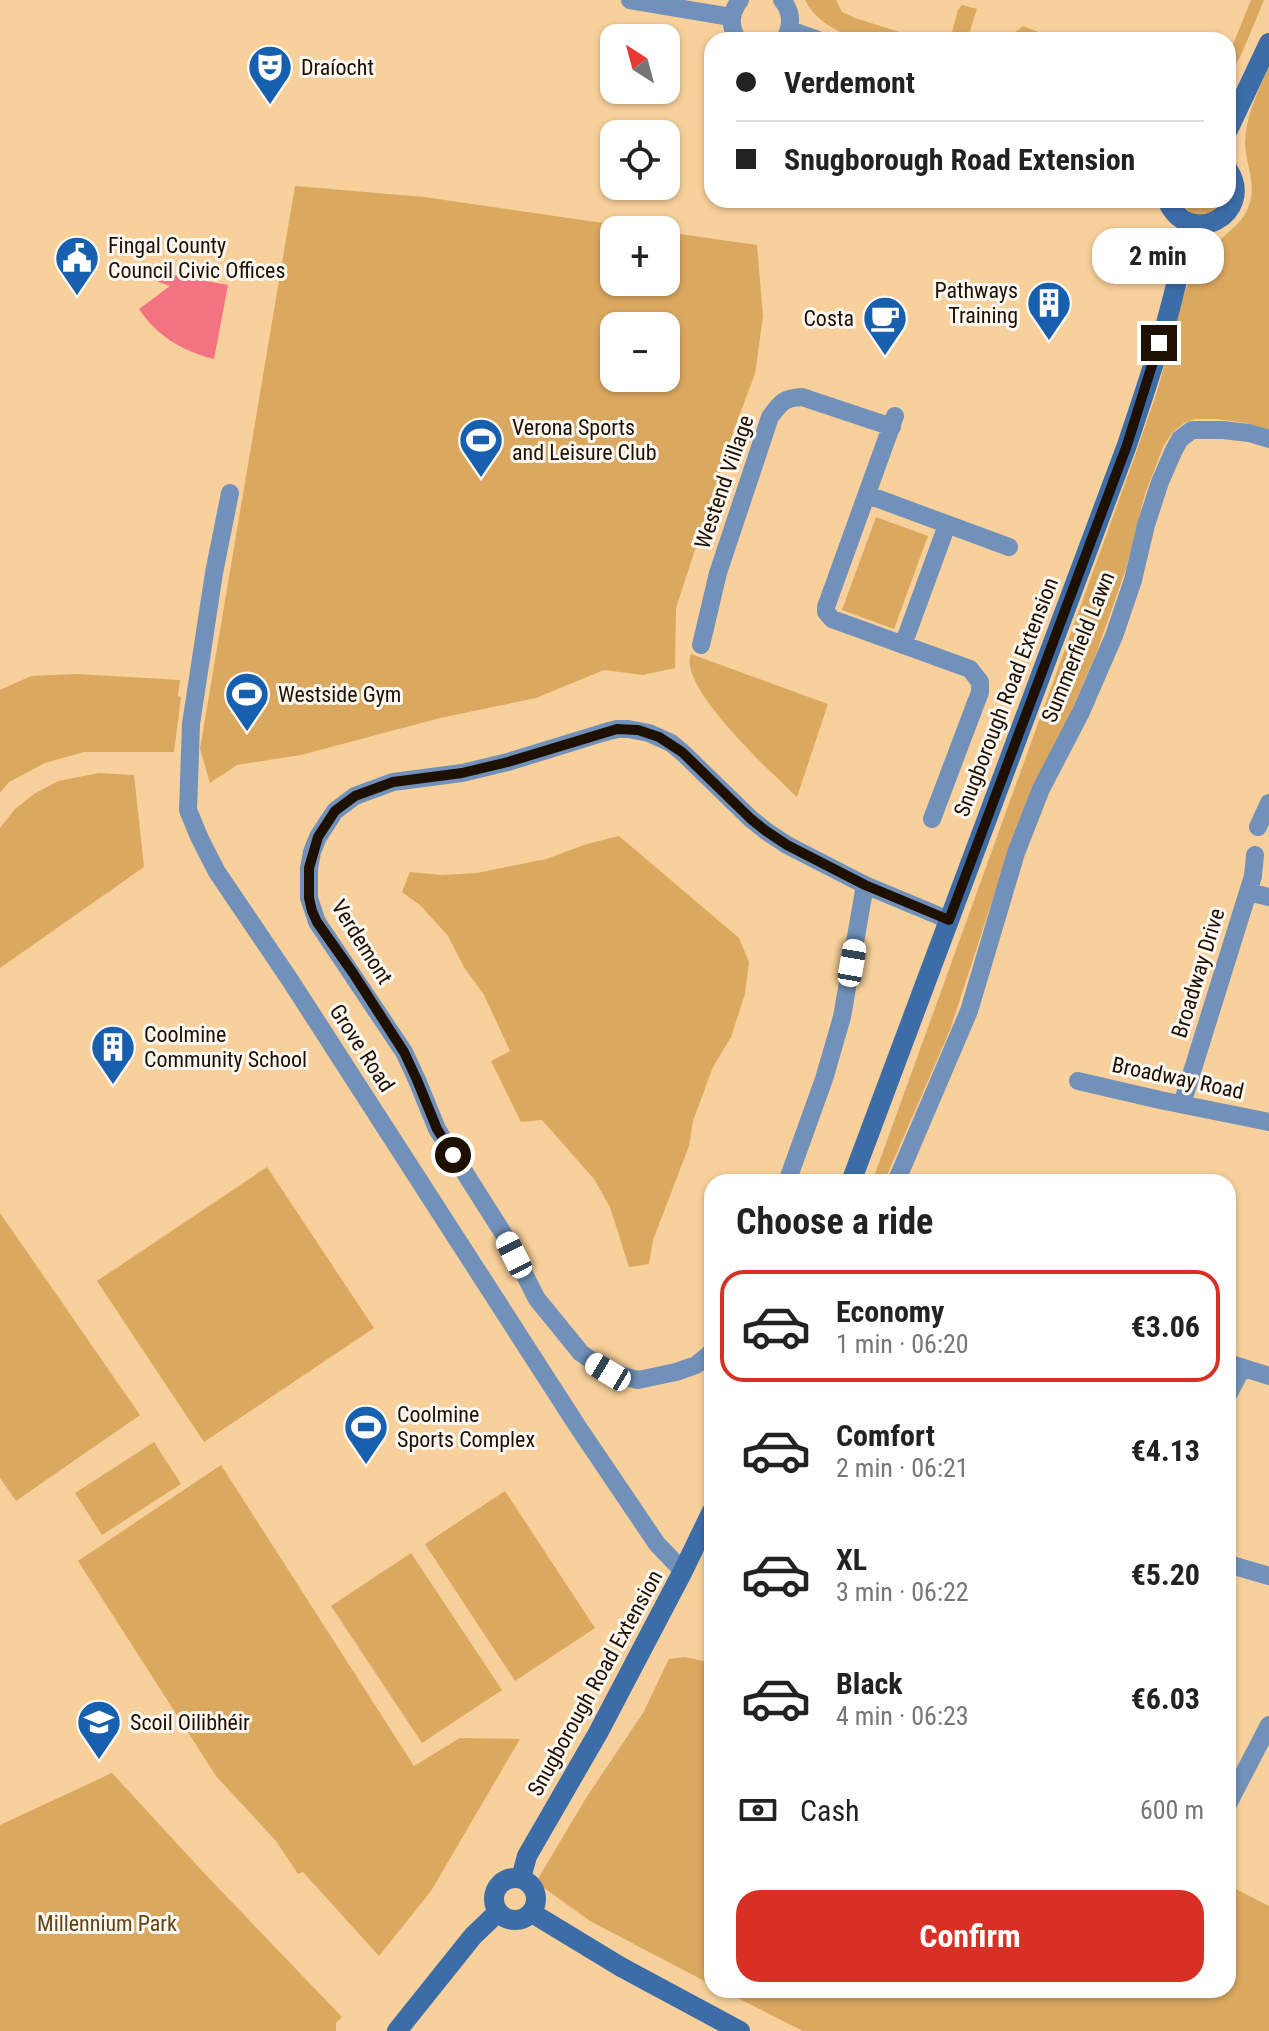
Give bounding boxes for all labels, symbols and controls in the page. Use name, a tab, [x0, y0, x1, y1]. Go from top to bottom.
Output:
north arrow	[600, 24, 680, 104]
map controls	[600, 24, 680, 392]
theatre icon: Draíocht	[246, 43, 294, 106]
place label: Draíocht	[301, 55, 374, 80]
text: Verdemont	[784, 65, 915, 100]
button: locate	[600, 120, 680, 200]
text: Snugborough Road Extension	[784, 142, 1135, 177]
button: +	[600, 216, 680, 296]
callout: 2 min	[1093, 227, 1225, 283]
place label: Fingal County Council Civic Offices	[108, 233, 285, 283]
public building icon: Fingal County Council Civic Offices	[53, 234, 101, 297]
text: 2 min	[1129, 241, 1187, 271]
place label: Pathways Training	[934, 278, 1018, 328]
building icon: Pathways Training	[1025, 279, 1073, 342]
cafe icon: Costa	[861, 294, 909, 357]
place label: Costa	[803, 306, 854, 331]
button: −	[600, 312, 680, 392]
route end	[1141, 325, 1177, 361]
street label: Westend Village	[689, 412, 759, 552]
place label: Verona Sports and Leisure Club	[512, 415, 657, 465]
sports icon: Verona Sports and Leisure Club	[457, 416, 505, 479]
street label: Summerfield Lawn	[1036, 568, 1120, 726]
street label: Snugborough Road Extension	[949, 574, 1063, 820]
sports icon: Westside Gym	[223, 670, 271, 733]
place label: Westside Gym	[278, 682, 401, 707]
street label: Verdemont	[326, 895, 398, 989]
street label: Broadway Drive	[1166, 905, 1230, 1041]
car	[836, 937, 868, 989]
street label: Grove Road	[325, 1000, 399, 1096]
place label: Coolmine Community School	[144, 1022, 307, 1072]
building icon: Coolmine Community School	[89, 1023, 137, 1086]
street label: Broadway Road	[1110, 1052, 1246, 1104]
route start	[435, 1137, 471, 1173]
text: Choose a ride	[736, 1201, 933, 1243]
car	[492, 1228, 536, 1282]
icon: car	[740, 1290, 812, 1362]
text: Economy	[836, 1294, 944, 1329]
text: €3.06	[1131, 1309, 1200, 1344]
text: 1 min · 06:20	[836, 1329, 969, 1359]
car	[581, 1349, 635, 1395]
place label: Coolmine Sports Complex	[397, 1402, 535, 1452]
sports icon: Coolmine Sports Complex	[342, 1403, 390, 1466]
icon: car	[740, 1414, 812, 1486]
text: Comfort	[836, 1418, 935, 1453]
text: €4.13	[1131, 1433, 1200, 1468]
text: 2 min · 06:21	[836, 1453, 969, 1483]
icon: car	[740, 1538, 812, 1610]
text: XL	[836, 1542, 867, 1577]
text: €5.20	[1131, 1557, 1200, 1592]
street label: Snugborough Road Extension	[522, 1566, 668, 1800]
text: 3 min · 06:22	[836, 1577, 969, 1607]
icon: car	[740, 1662, 812, 1734]
text: Black	[836, 1666, 903, 1701]
text: €6.03	[1131, 1681, 1200, 1716]
school or university icon: Scoil Oilibhéir	[75, 1698, 123, 1761]
text: 4 min · 06:23	[836, 1701, 969, 1731]
place label: Scoil Oilibhéir	[130, 1710, 250, 1735]
icon: cash	[736, 1788, 780, 1832]
text: Cash	[800, 1793, 860, 1828]
text: 600 m	[1140, 1795, 1204, 1825]
button: Confirm	[736, 1890, 1204, 1982]
park label: Millennium Park	[37, 1911, 177, 1936]

